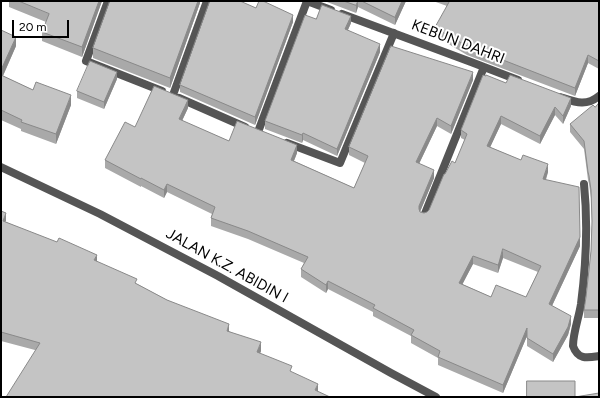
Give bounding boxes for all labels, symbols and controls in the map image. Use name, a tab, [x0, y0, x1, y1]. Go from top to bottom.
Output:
scale bar	[14, 12, 71, 38]
street label: KEBUN DAHRI	[409, 16, 507, 68]
text: 20 m	[19, 20, 47, 34]
street label: JALAN K.Z. ABIDIN I	[163, 225, 291, 307]

